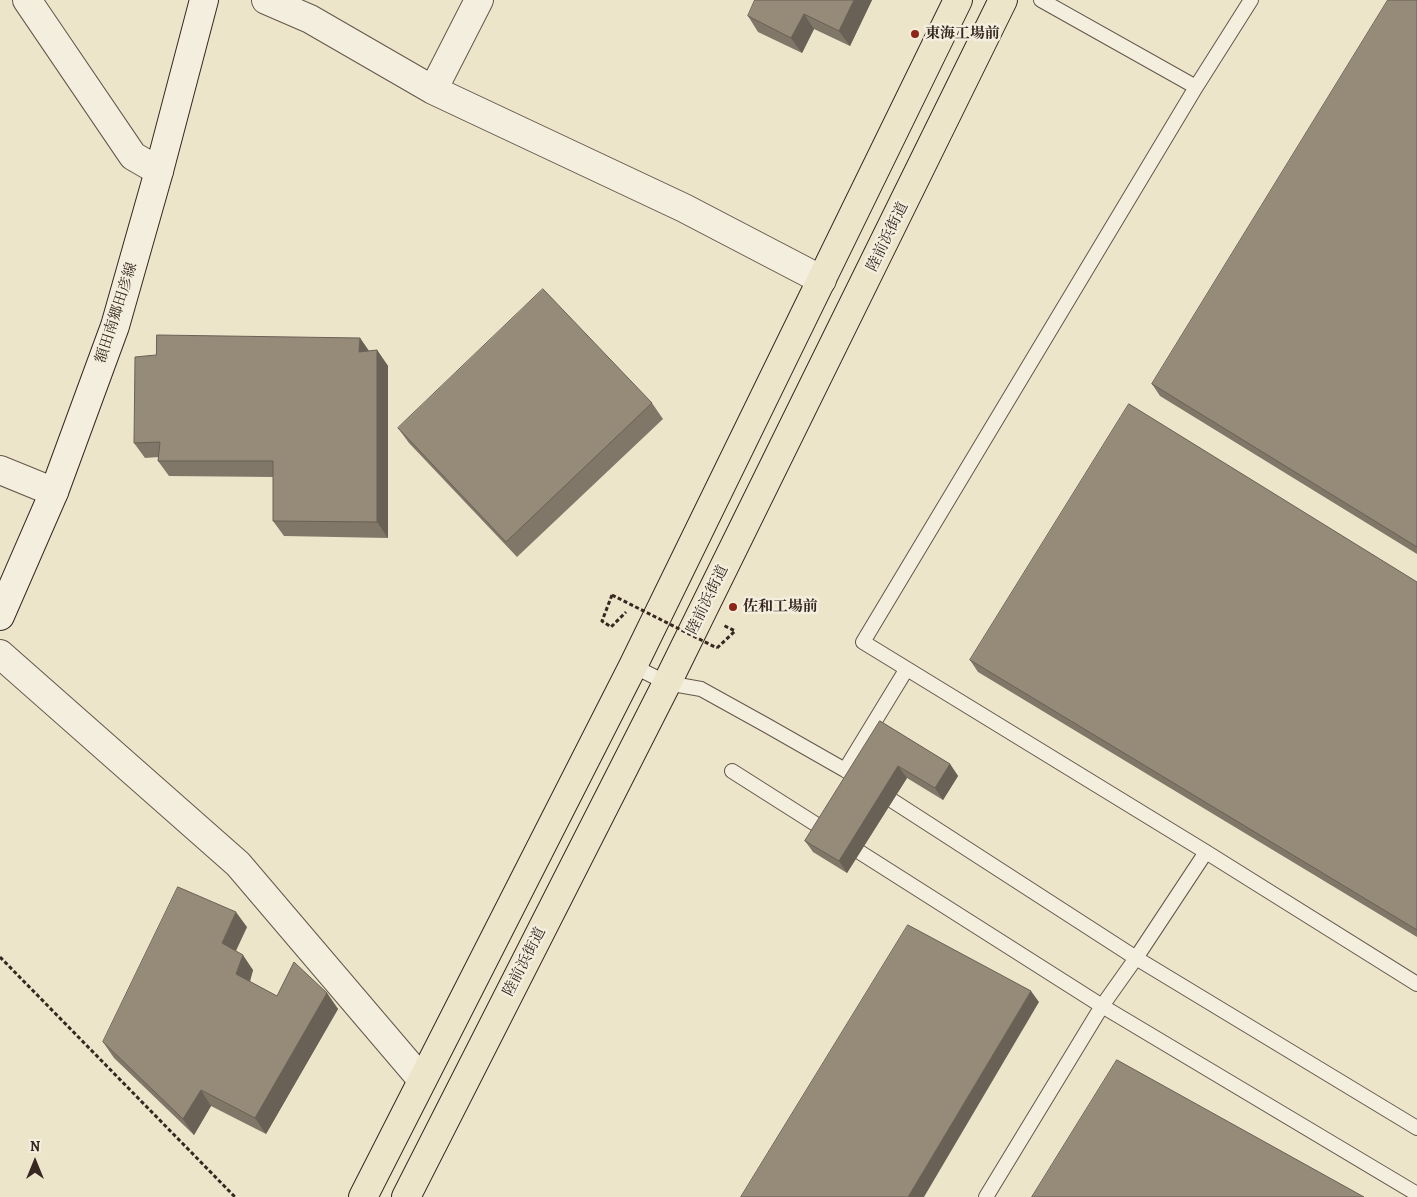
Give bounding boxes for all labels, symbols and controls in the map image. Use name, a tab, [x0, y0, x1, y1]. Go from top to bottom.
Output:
place label: 東海工場前	[925, 25, 1000, 43]
marker: 東海工場前	[909, 28, 921, 40]
street label: 陸前浜街道	[863, 199, 913, 275]
street label: 額田南郷田彦線	[92, 260, 142, 366]
street label: 陸前浜街道	[683, 562, 733, 638]
place label: 佐和工場前	[743, 598, 818, 616]
marker: 佐和工場前	[727, 601, 739, 613]
street label: 陸前浜街道	[500, 925, 550, 999]
north arrow	[10, 1137, 60, 1187]
text: N	[30, 1137, 40, 1156]

